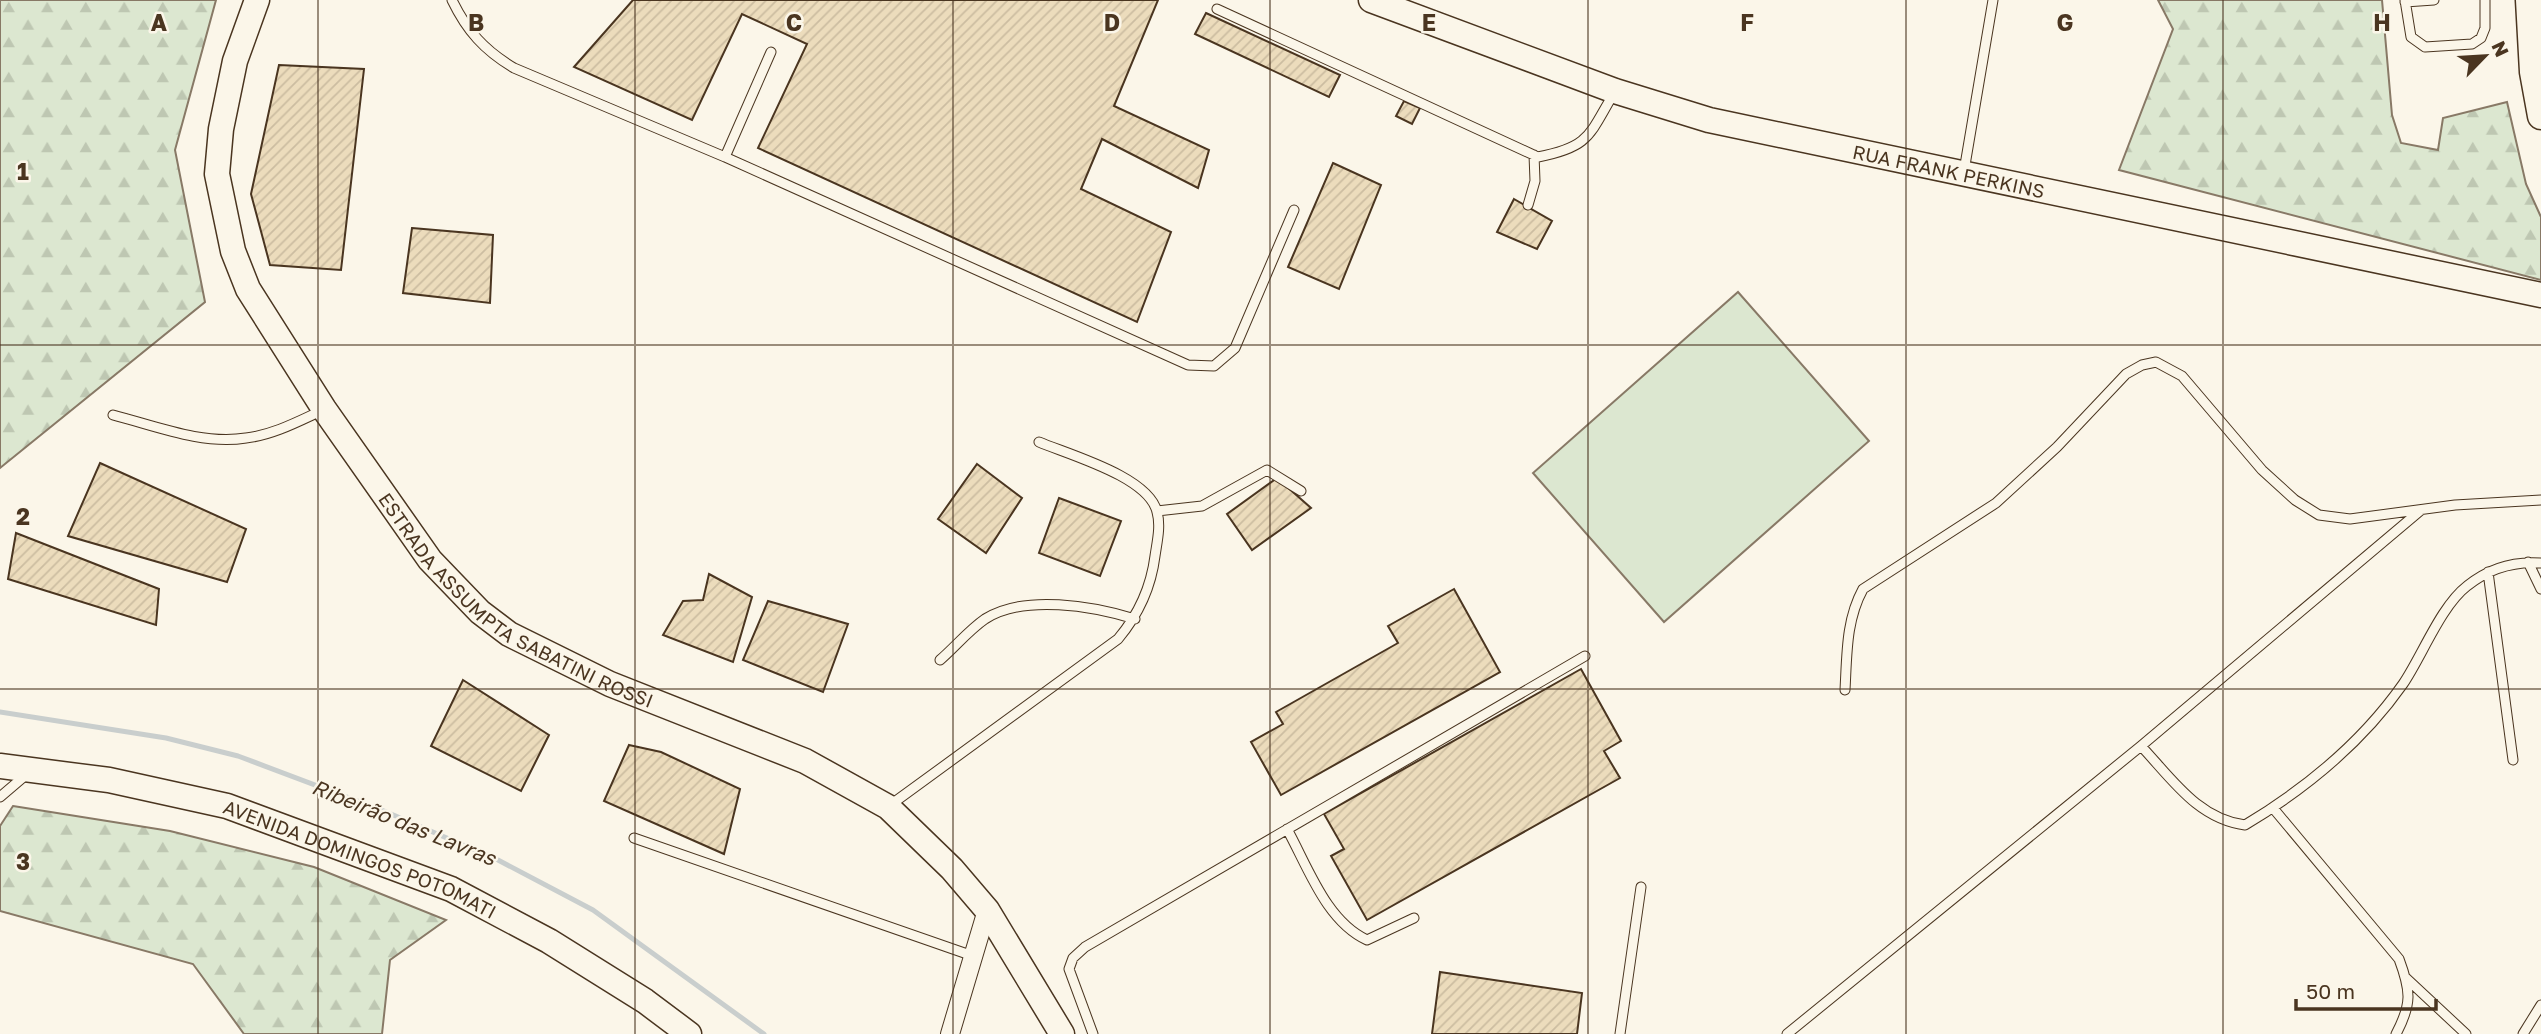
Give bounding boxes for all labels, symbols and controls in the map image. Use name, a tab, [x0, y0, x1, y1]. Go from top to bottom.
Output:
text: A	[151, 8, 168, 36]
text: B	[468, 8, 484, 36]
text: C	[786, 8, 802, 36]
text: D	[1104, 8, 1120, 36]
text: E	[1422, 8, 1436, 36]
text: F	[1740, 8, 1754, 36]
text: G	[2057, 8, 2073, 36]
text: H	[2373, 8, 2391, 36]
north arrow	[2450, 21, 2520, 91]
text: N	[2487, 37, 2514, 60]
street label: RUA FRANK PERKINS	[1851, 139, 2047, 202]
text: 1	[17, 157, 29, 185]
street label: ESTRADA ASSUMPTA SABATINI ROSSI	[375, 488, 657, 712]
text: 2	[16, 502, 30, 530]
water label: Ribeirão das Lavras	[308, 773, 500, 871]
street label: AVENIDA DOMINGOS POTOMATI	[221, 794, 501, 923]
text: 3	[16, 847, 30, 875]
scale bar	[2296, 968, 2436, 1012]
text: 50 m	[2306, 978, 2355, 1004]

